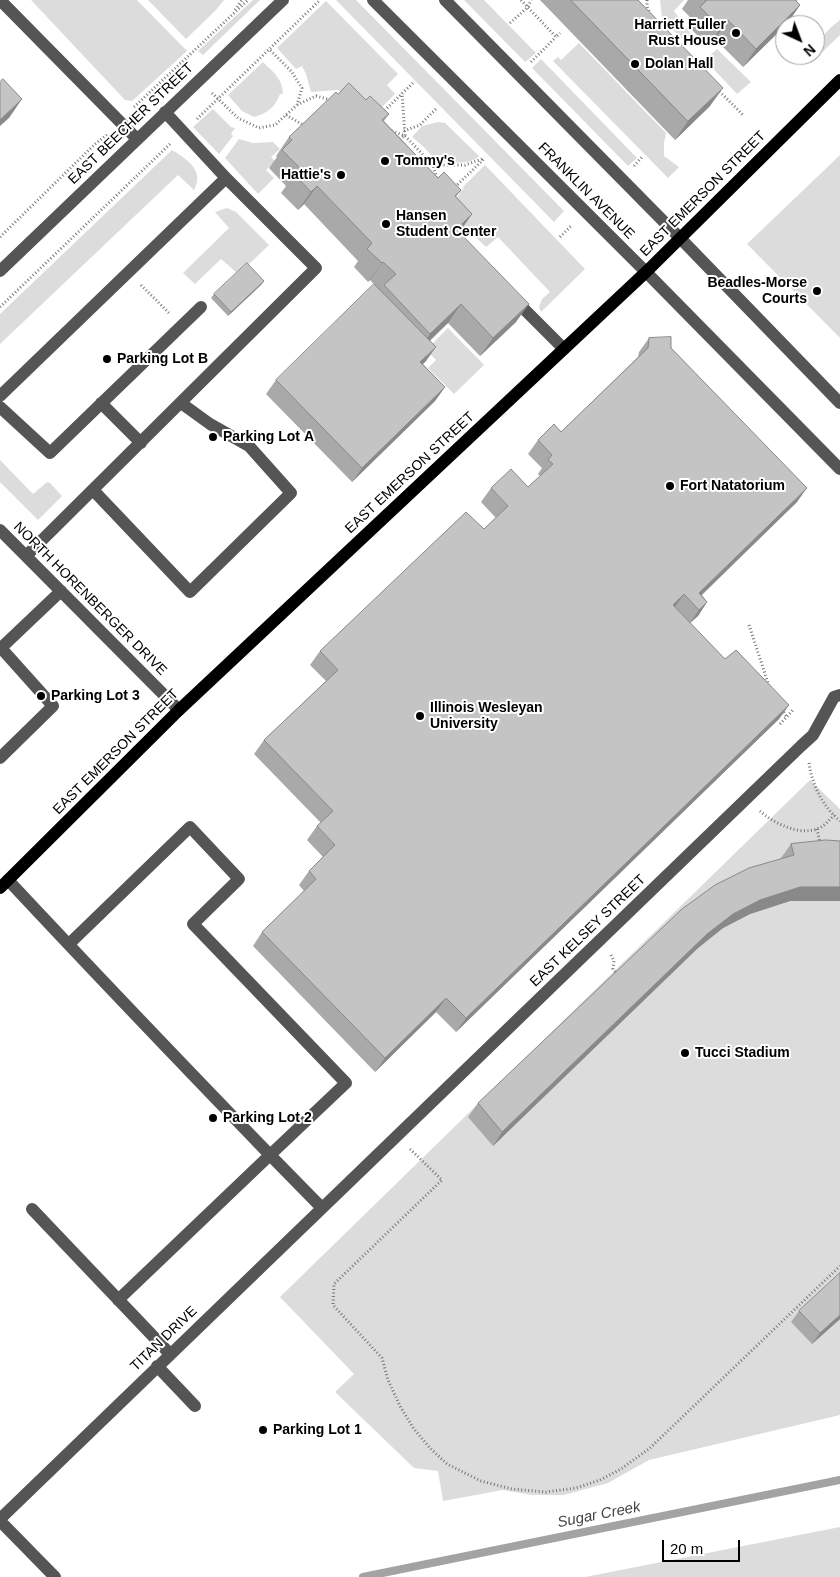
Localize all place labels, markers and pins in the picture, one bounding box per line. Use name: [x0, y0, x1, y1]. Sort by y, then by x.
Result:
place label: Harriett Fuller Rust House: [634, 17, 726, 49]
marker: Harriett Fuller Rust House: [730, 27, 742, 39]
place label: Dolan Hall: [645, 56, 713, 72]
marker: Dolan Hall: [629, 58, 641, 70]
place label: Tommy's: [395, 153, 455, 169]
marker: Tommy's: [379, 155, 391, 167]
place label: Hattie's: [281, 167, 331, 183]
marker: Hattie's: [335, 169, 347, 181]
place label: Hansen Student Center: [396, 208, 496, 240]
marker: Hansen Student Center: [380, 218, 392, 230]
place label: Beadles-Morse Courts: [707, 275, 807, 308]
marker: Beadles-Morse Courts: [811, 285, 823, 297]
place label: Parking Lot B: [117, 351, 208, 367]
marker: Parking Lot B: [101, 353, 113, 365]
place label: Parking Lot A: [223, 429, 314, 445]
marker: Parking Lot A: [207, 431, 219, 443]
place label: Fort Natatorium: [680, 478, 785, 494]
marker: Fort Natatorium: [664, 480, 676, 492]
place label: Parking Lot 3: [51, 688, 140, 704]
marker: Parking Lot 3: [35, 690, 47, 702]
place label: Illinois Wesleyan University: [430, 700, 543, 732]
marker: Illinois Wesleyan University: [414, 710, 426, 722]
place label: Tucci Stadium: [695, 1045, 790, 1061]
marker: Tucci Stadium: [679, 1047, 691, 1059]
place label: Parking Lot 2: [223, 1110, 312, 1126]
marker: Parking Lot 2: [207, 1112, 219, 1124]
place label: Parking Lot 1: [273, 1422, 362, 1438]
marker: Parking Lot 1: [257, 1424, 269, 1436]

